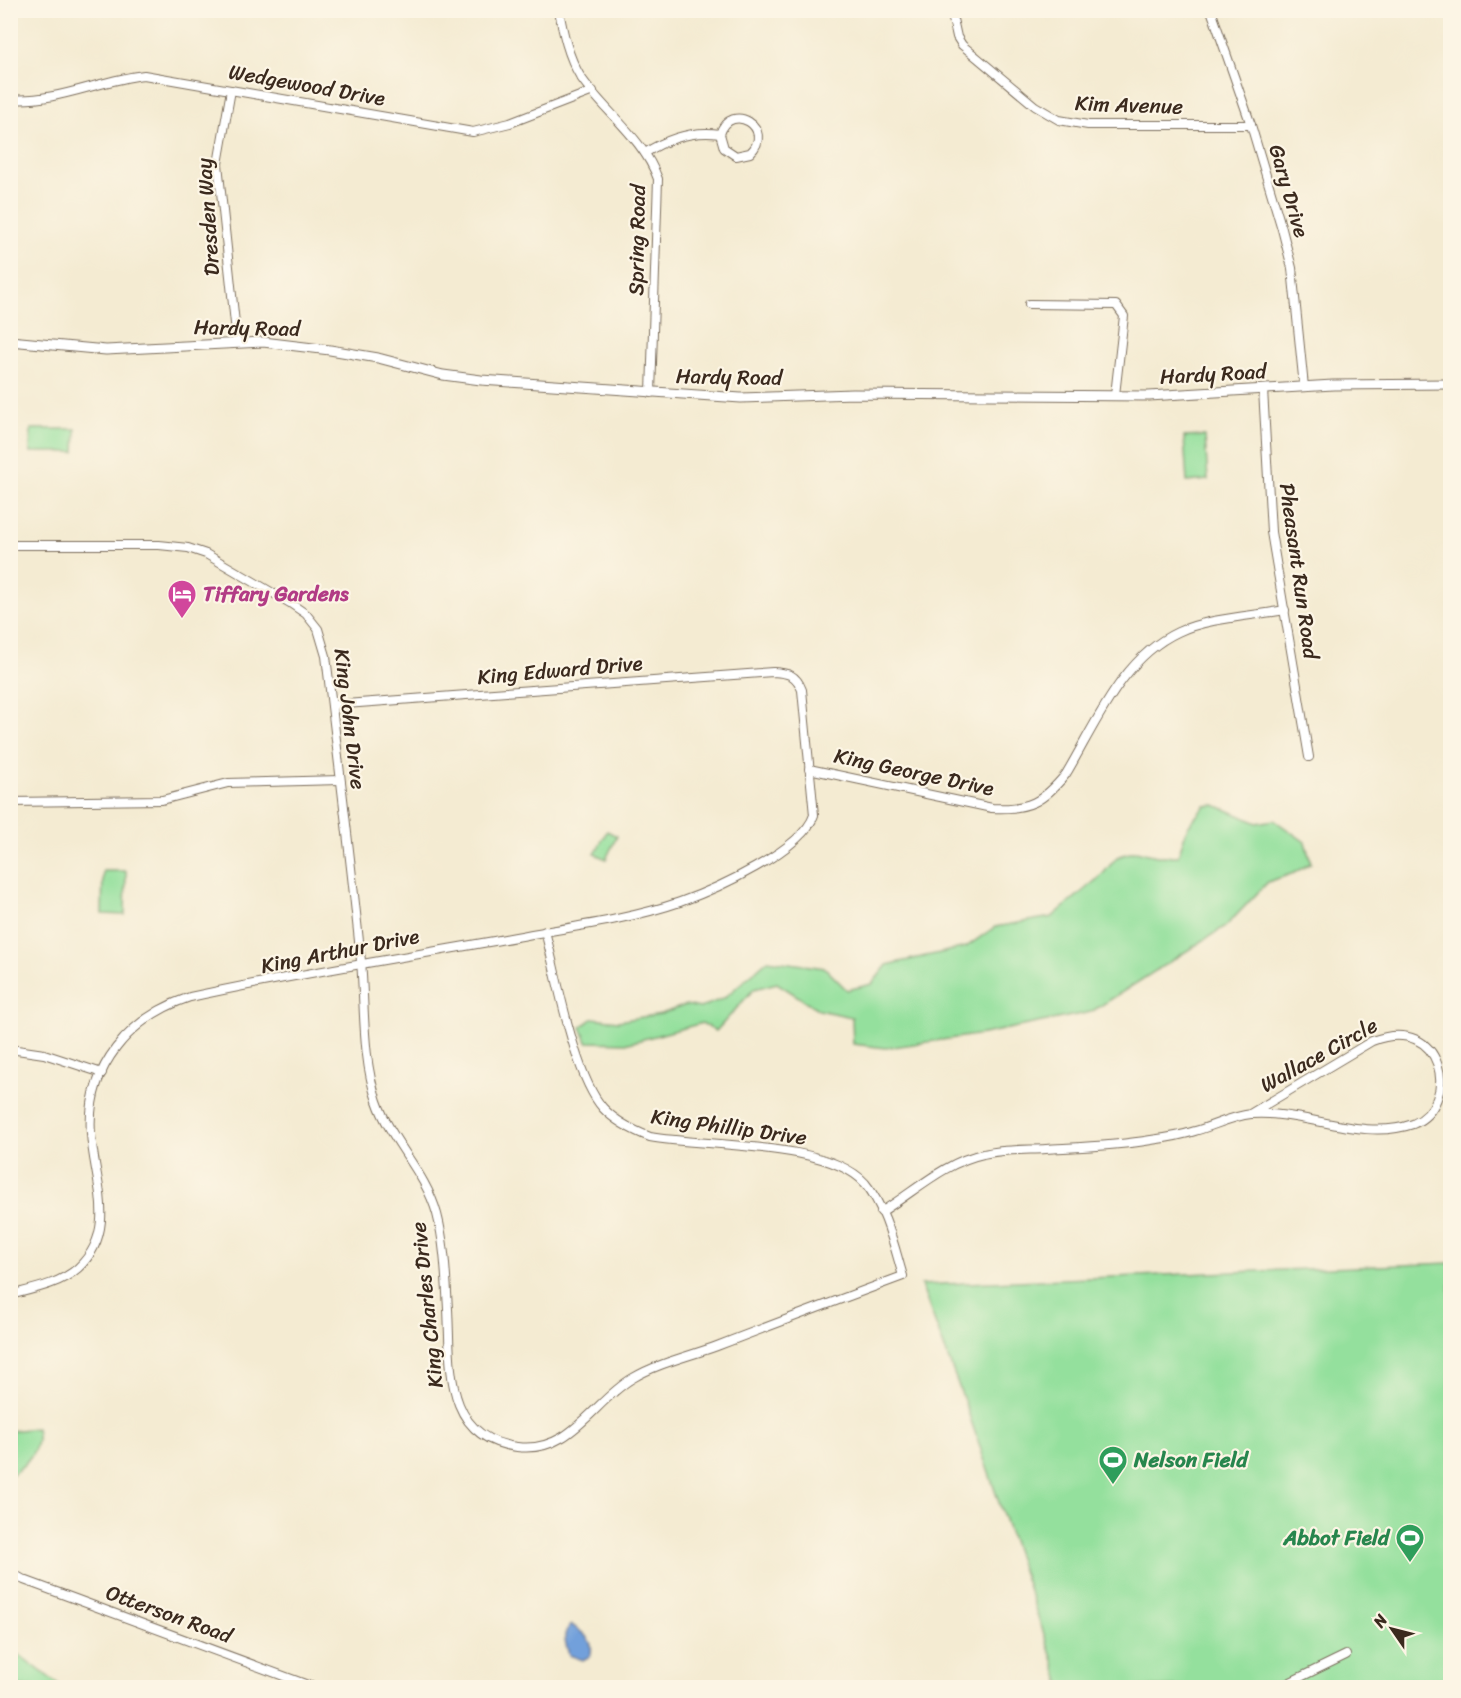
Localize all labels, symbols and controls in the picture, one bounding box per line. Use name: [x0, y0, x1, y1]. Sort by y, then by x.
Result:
street label: Wedgewood Drive: [226, 53, 388, 117]
street label: Kim Avenue: [1074, 84, 1184, 126]
street label: Gary Drive: [1258, 140, 1320, 242]
street label: Dresden Way: [185, 157, 231, 277]
street label: Spring Road: [617, 182, 657, 296]
street label: Hardy Road: [194, 308, 302, 348]
street label: Hardy Road: [1159, 352, 1269, 396]
street label: Hardy Road: [676, 357, 784, 397]
street label: Pheasant Run Road: [1268, 481, 1330, 663]
place label: Tiffary Gardens: [203, 575, 349, 613]
hotel icon: Tiffary Gardens: [166, 578, 198, 620]
street label: King Edward Drive: [476, 644, 644, 696]
street label: King John Drive: [323, 646, 378, 792]
street label: King George Drive: [831, 737, 997, 807]
street label: King Arthur Drive: [257, 917, 423, 985]
street label: Wallace Circle: [1253, 1007, 1385, 1103]
street label: King Phillip Drive: [649, 1097, 810, 1157]
street label: King Charles Drive: [399, 1220, 455, 1390]
place label: Nelson Field: [1133, 1441, 1250, 1479]
sports icon: Nelson Field: [1097, 1444, 1129, 1486]
place label: Abbot Field: [1282, 1519, 1391, 1557]
sports icon: Abbot Field: [1394, 1522, 1426, 1564]
street label: Otterson Road: [100, 1574, 239, 1655]
north arrow: [1362, 1599, 1422, 1659]
text: N: [1364, 1607, 1396, 1634]

